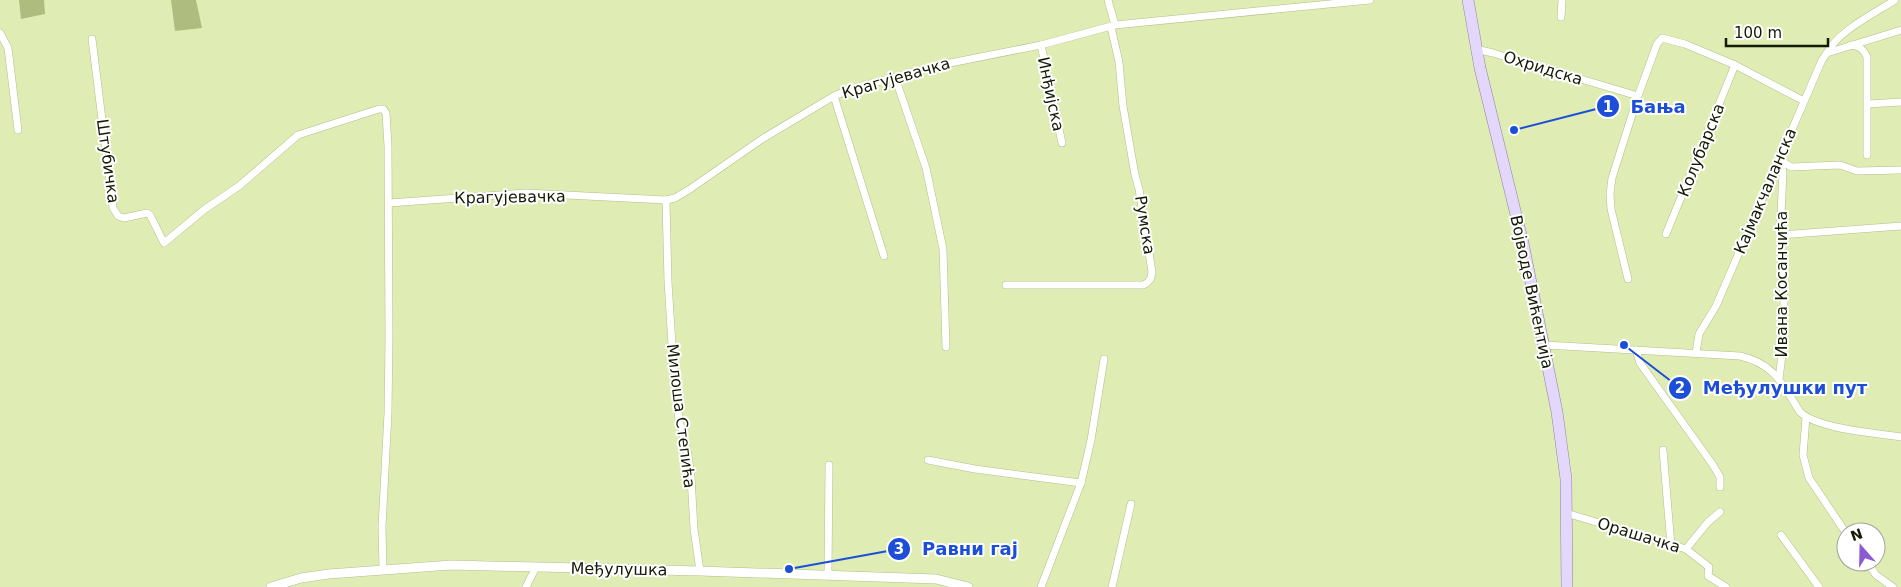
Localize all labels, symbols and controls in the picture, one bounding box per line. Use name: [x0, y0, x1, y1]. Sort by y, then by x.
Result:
scale bar: [1726, 15, 1828, 47]
text: 100 m: [1734, 24, 1782, 42]
street label: Охридска: [1501, 47, 1585, 89]
street label: Крагујевачка: [840, 53, 952, 103]
street label: Инђијска: [1034, 55, 1068, 133]
callout: Бања: [1595, 90, 1696, 123]
text: Бања: [1630, 96, 1686, 117]
text: 1: [1603, 98, 1613, 116]
street label: Колубарска: [1674, 101, 1728, 199]
street label: Штубичка: [93, 118, 123, 204]
street label: Кајмакчаланска: [1730, 125, 1800, 257]
street label: Крагујевачка: [454, 187, 566, 207]
street label: Румска: [1131, 194, 1159, 256]
street label: Ивана Косанчића: [1772, 211, 1791, 357]
street label: Војводе Вићентија: [1506, 213, 1558, 371]
street label: Милоша Степића: [663, 343, 699, 489]
callout: Међулушки пут: [1667, 371, 1877, 404]
text: Међулушки пут: [1703, 377, 1868, 398]
text: 2: [1675, 379, 1685, 397]
street label: Орашачка: [1595, 513, 1683, 557]
north arrow: [1836, 522, 1886, 572]
text: N: [1848, 525, 1865, 544]
callout: Равни гај: [887, 533, 1028, 566]
text: Равни гај: [922, 538, 1018, 559]
text: 3: [894, 540, 904, 558]
street label: Међулушка: [570, 559, 668, 579]

